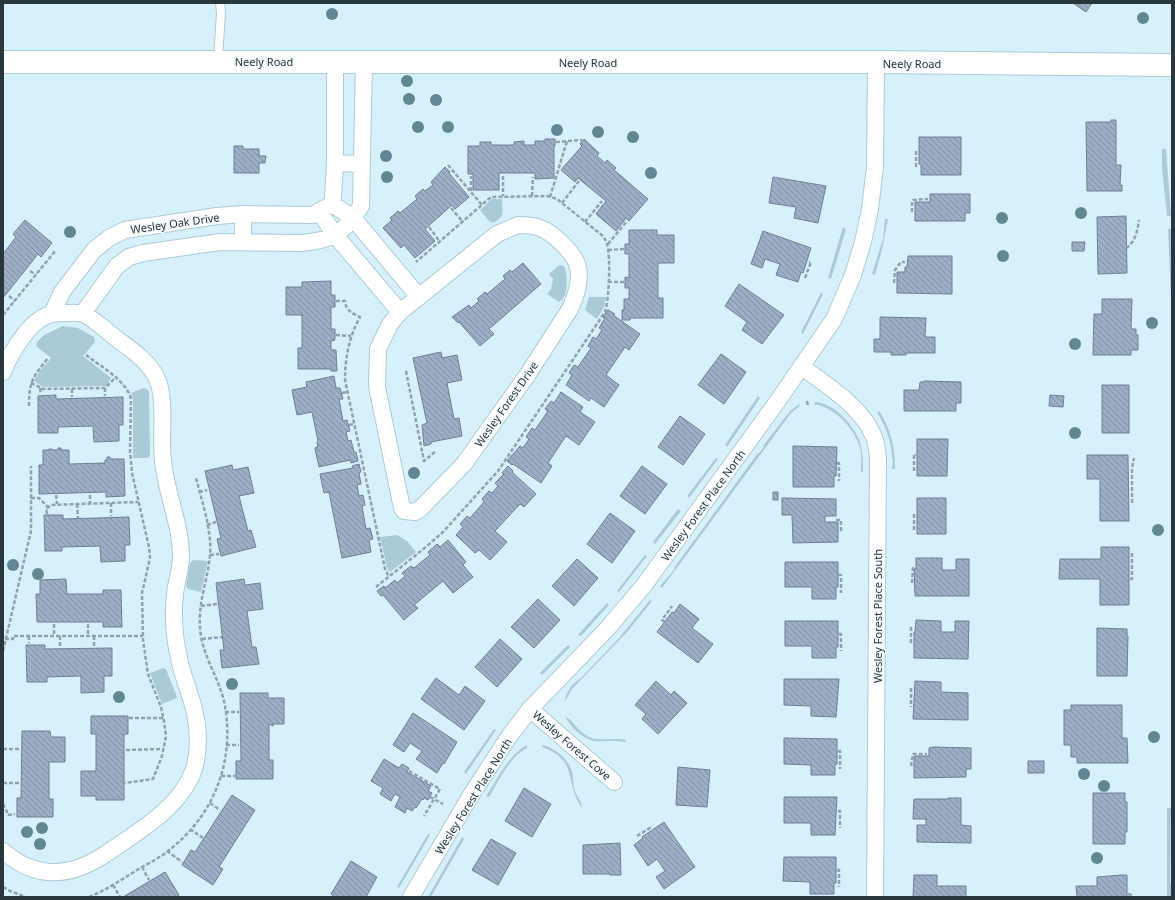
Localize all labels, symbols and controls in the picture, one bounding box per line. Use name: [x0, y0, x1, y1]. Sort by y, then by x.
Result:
street label: Neely Road: [235, 54, 293, 69]
street label: Neely Road: [559, 55, 617, 70]
street label: Neely Road: [883, 56, 941, 71]
street label: Wesley Oak Drive: [130, 209, 220, 237]
street label: Wesley Forest Drive: [471, 358, 541, 450]
street label: Wesley Forest Place North: [658, 446, 748, 564]
street label: Wesley Forest Place South: [870, 549, 885, 683]
street label: Wesley Forest Cove: [530, 707, 614, 783]
street label: Wesley Forest Place North: [431, 735, 515, 857]

